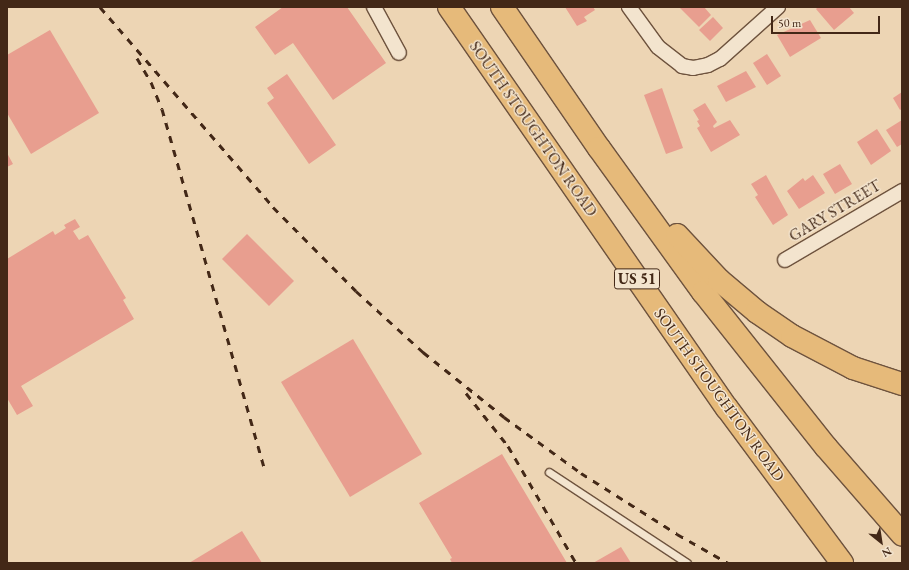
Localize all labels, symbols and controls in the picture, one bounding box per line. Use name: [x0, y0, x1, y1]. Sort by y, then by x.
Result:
scale bar: [773, 8, 882, 34]
text: 50 m: [778, 15, 801, 31]
street label: SOUTH STOUGHTON ROAD: [465, 38, 601, 220]
street label: GARY STREET: [786, 176, 884, 246]
road number: US 51: [613, 266, 661, 292]
street label: SOUTH STOUGHTON ROAD: [650, 305, 788, 485]
north arrow: [861, 522, 901, 562]
text: N: [880, 544, 894, 561]

